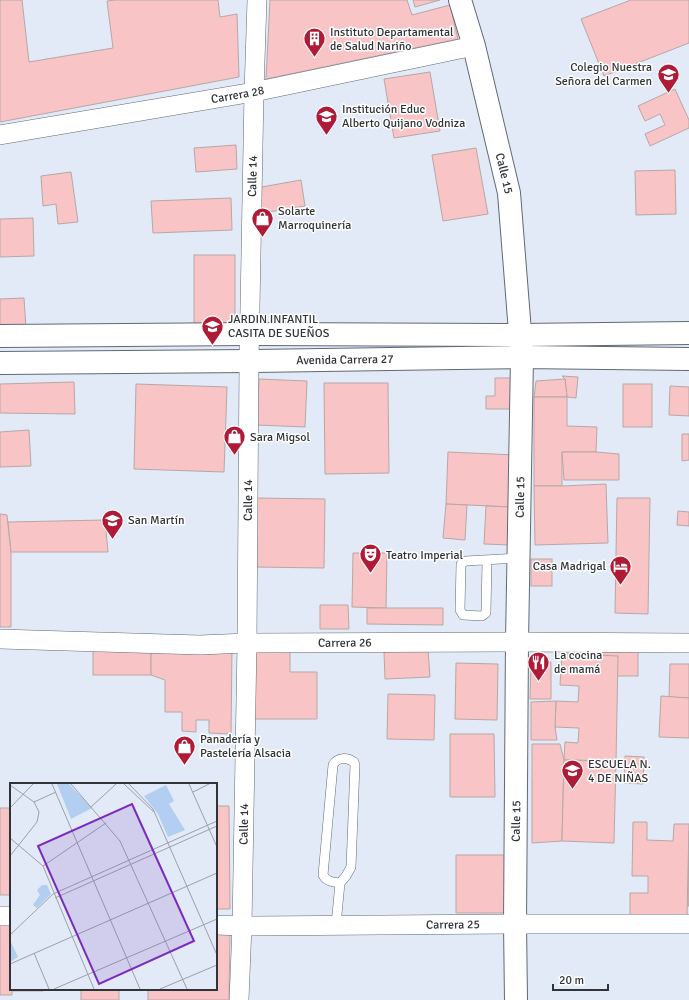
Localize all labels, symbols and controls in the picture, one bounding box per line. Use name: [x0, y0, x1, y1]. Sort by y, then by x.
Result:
place label: Instituto Departamental de Salud Nariño: [330, 25, 454, 54]
building icon: Instituto Departamental de Salud Nariño: [301, 26, 327, 59]
place label: Colegio Nuestra Señora del Carmen: [555, 60, 652, 89]
school or university icon: Colegio Nuestra Señora del Carmen: [655, 61, 681, 94]
street label: Carrera 28: [210, 83, 266, 107]
place label: Institución Educ Alberto Quijano Vodniza: [342, 102, 465, 131]
school or university icon: Institución Educ Alberto Quijano Vodniza: [313, 103, 339, 136]
street label: Calle 15: [492, 151, 516, 195]
street label: Calle 14: [245, 155, 261, 197]
place label: Solarte Marroquinería: [278, 204, 351, 233]
shop icon: Solarte Marroquinería: [249, 205, 275, 238]
place label: JARDIN INFANTIL CASITA DE SUEÑOS: [228, 312, 330, 341]
school or university icon: JARDIN INFANTIL CASITA DE SUEÑOS: [199, 313, 225, 346]
street label: Avenida Carrera 27: [296, 352, 394, 368]
shop icon: Sara Migsol: [221, 424, 247, 457]
place label: Sara Migsol: [250, 430, 311, 445]
street label: Calle 15: [513, 476, 528, 518]
street label: Calle 14: [241, 479, 256, 521]
school or university icon: San Martín: [99, 507, 125, 540]
place label: San Martín: [128, 513, 184, 528]
theatre icon: Teatro Imperial: [357, 542, 383, 575]
place label: Teatro Imperial: [386, 548, 464, 563]
hotel icon: Casa Madrigal: [608, 553, 634, 586]
place label: Casa Madrigal: [533, 559, 606, 574]
street label: Carrera 26: [318, 636, 372, 651]
place label: La cocina de mamá: [554, 648, 602, 677]
restaurant icon: La cocina de mamá: [526, 649, 552, 682]
place label: Panadería y Pastelería Alsacia: [200, 732, 291, 761]
shop icon: Panadería y Pastelería Alsacia: [171, 733, 197, 766]
place label: ESCUELA N. 4 DE NIÑAS: [588, 757, 651, 786]
school or university icon: ESCUELA N. 4 DE NIÑAS: [560, 758, 586, 791]
inset map: [10, 783, 217, 990]
street label: Calle 15: [509, 800, 524, 842]
street label: Calle 14: [236, 803, 252, 845]
street label: Carrera 25: [426, 917, 480, 933]
scale bar: [553, 966, 608, 992]
text: 20 m: [559, 973, 584, 988]

